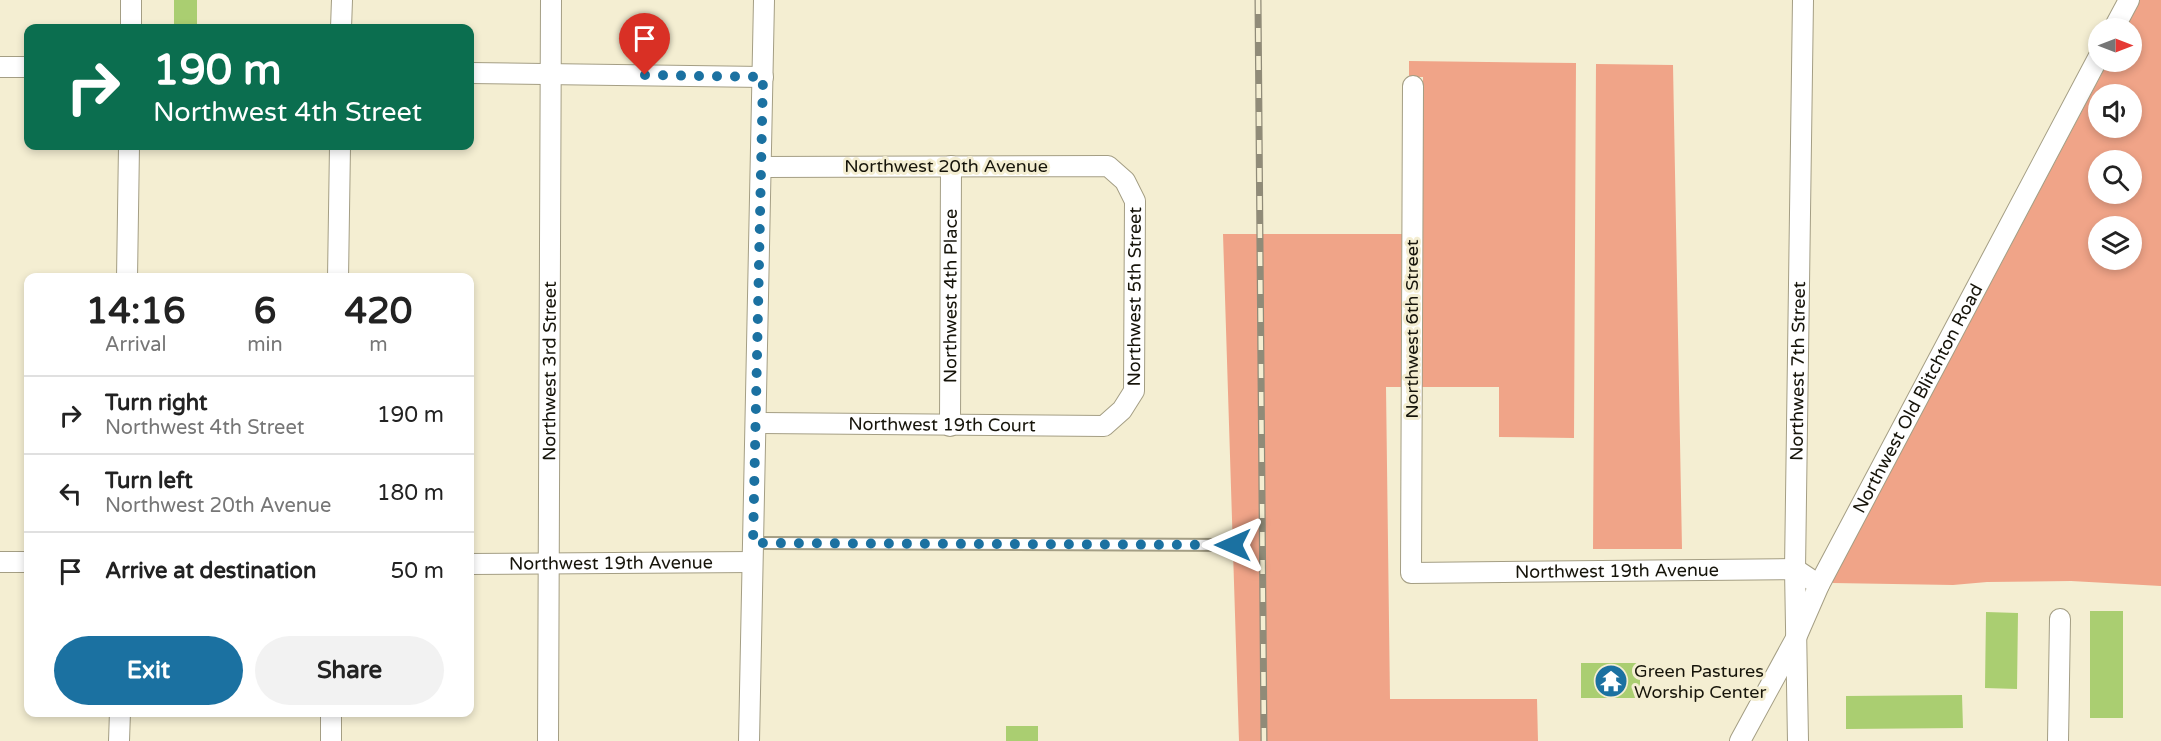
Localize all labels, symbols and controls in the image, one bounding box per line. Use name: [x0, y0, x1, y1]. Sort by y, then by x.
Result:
pin: [619, 13, 670, 75]
north arrow: [2088, 18, 2142, 72]
map controls: [2088, 18, 2142, 270]
icon: arrive: [628, 22, 661, 55]
text: 190 m: [153, 45, 282, 96]
icon: right: [54, 48, 132, 126]
button: sound: [2088, 84, 2142, 138]
text: Northwest 4th Street: [153, 96, 422, 129]
button: search: [2088, 150, 2142, 204]
street label: Northwest 20th Avenue: [844, 155, 1048, 177]
street label: Northwest 5th Street: [1123, 207, 1146, 386]
street label: Northwest 4th Place: [939, 209, 962, 383]
button: layers: [2088, 216, 2142, 270]
street label: Northwest 6th Street: [1401, 239, 1423, 419]
street label: Northwest Old Blitchton Road: [1848, 280, 1987, 517]
street label: Northwest 3rd Street: [538, 281, 561, 461]
street label: Northwest 7th Street: [1786, 281, 1810, 461]
text: 14:16: [86, 290, 186, 333]
text: 6: [254, 290, 276, 333]
text: 420: [344, 290, 412, 333]
text: Arrival: [105, 333, 167, 357]
text: min: [247, 333, 283, 357]
text: m: [369, 333, 388, 357]
text: Turn right: [105, 390, 207, 416]
icon: right: [54, 399, 87, 432]
text: 190 m: [377, 402, 444, 428]
street label: Northwest 19th Court: [848, 413, 1036, 436]
text: Northwest 4th Street: [105, 416, 304, 440]
text: Turn left: [105, 468, 193, 494]
icon: left: [54, 477, 87, 510]
text: 180 m: [377, 480, 444, 506]
text: Northwest 20th Avenue: [105, 494, 331, 518]
position arrow: [1201, 513, 1265, 577]
street label: Northwest 19th Avenue: [509, 551, 713, 575]
icon: arrive: [54, 555, 87, 588]
text: Arrive at destination: [105, 558, 316, 584]
text: 50 m: [390, 558, 444, 584]
street label: Northwest 19th Avenue: [1515, 559, 1719, 583]
button: Exit: [54, 636, 243, 705]
button: Share: [255, 636, 444, 705]
place label: Green Pastures Worship Center: [1634, 660, 1766, 703]
temple icon: Green Pastures Worship Center: [1593, 663, 1629, 699]

